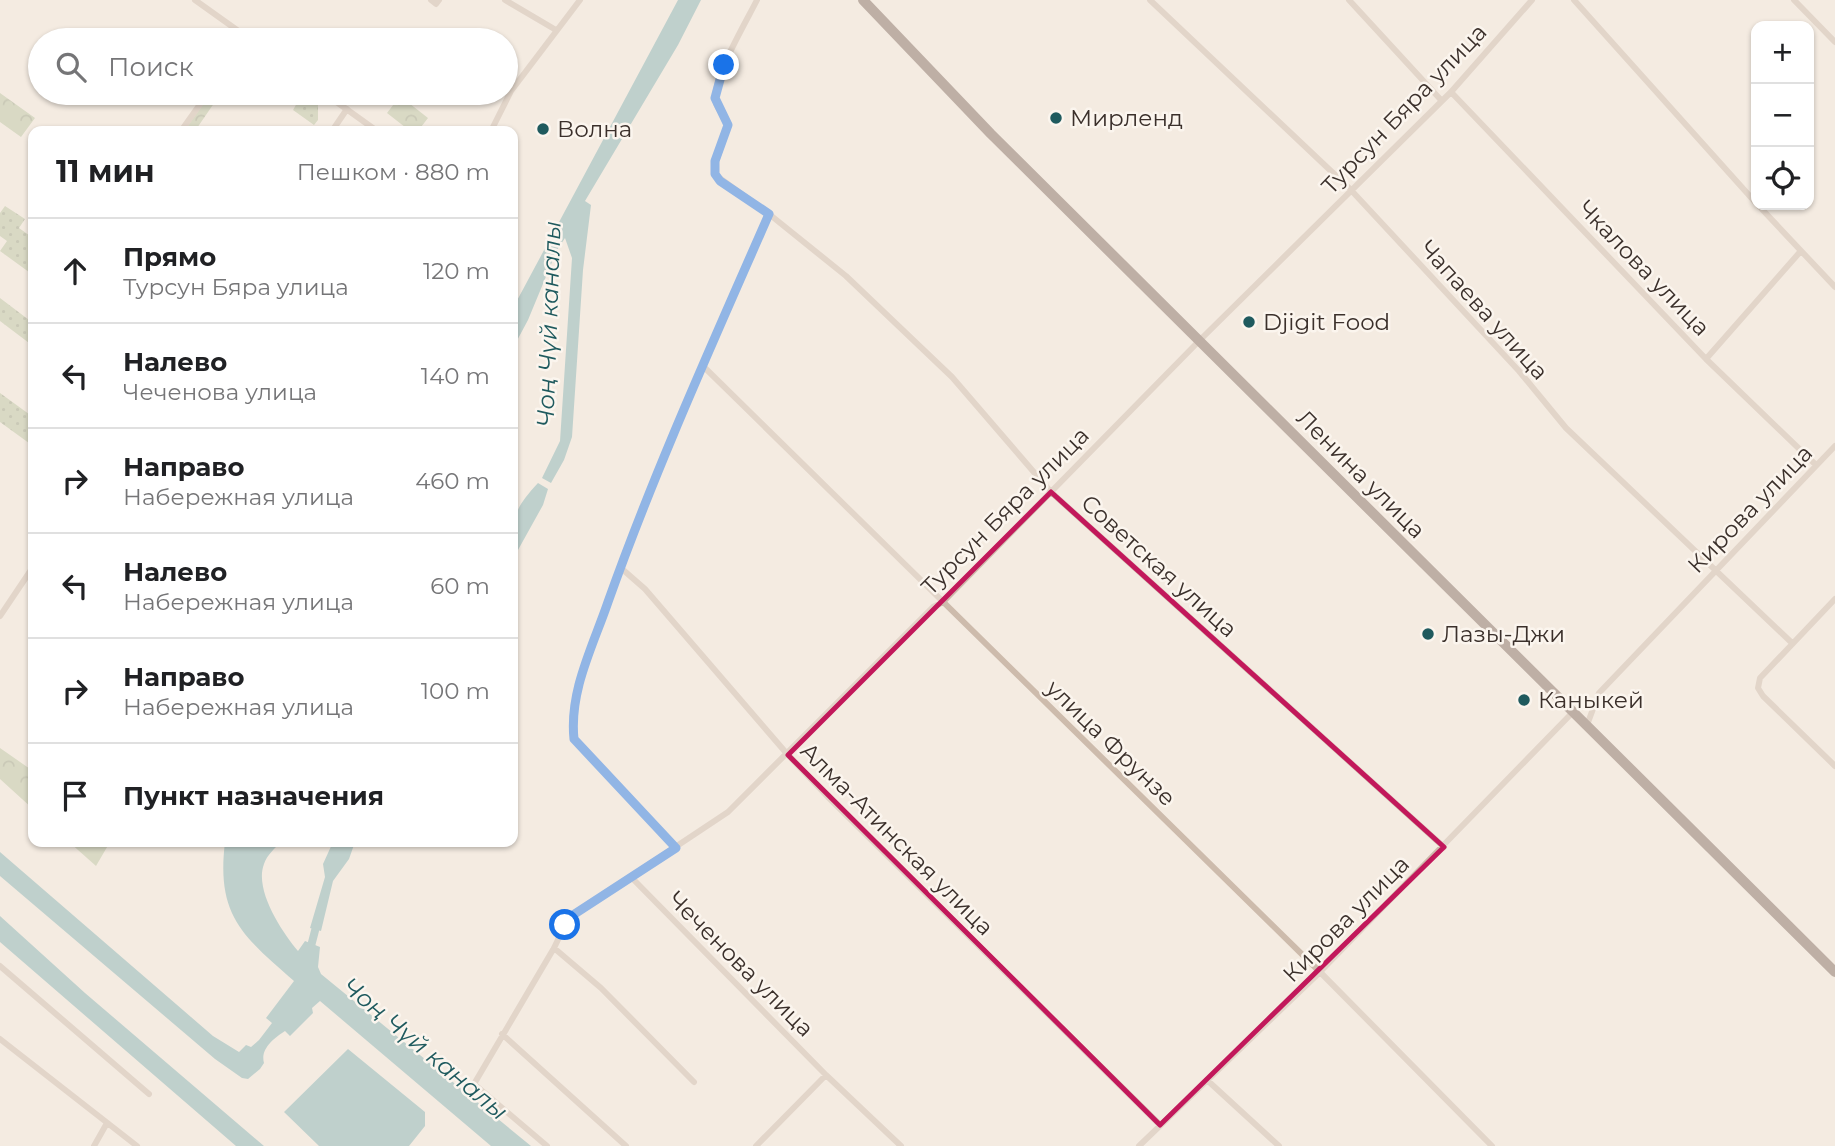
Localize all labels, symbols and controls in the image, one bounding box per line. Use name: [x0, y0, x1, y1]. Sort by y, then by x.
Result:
street label: Турсун Бяра улица: [1316, 18, 1492, 200]
map controls: [1751, 21, 1814, 210]
button: +: [1751, 21, 1814, 84]
search box: [28, 28, 518, 105]
icon: search: [52, 48, 90, 86]
route end: [708, 49, 739, 80]
text: Поиск: [108, 51, 194, 83]
button: −: [1751, 84, 1814, 147]
place label: Мирленд: [1070, 104, 1183, 132]
marker: Мирленд: [1048, 110, 1064, 126]
place label: Волна: [557, 115, 632, 143]
marker: Волна: [535, 121, 551, 137]
button: locate: [1751, 147, 1814, 210]
text: 11 мин: [56, 153, 155, 190]
text: Пешком · 880 m: [297, 158, 490, 186]
street label: Чкалова улица: [1572, 194, 1716, 342]
water label: Чоң Чүй каналы: [530, 220, 567, 428]
street label: Чапаева улица: [1414, 234, 1554, 386]
text: Прямо: [123, 241, 216, 273]
icon: ahead: [56, 252, 94, 290]
text: 120 m: [423, 257, 490, 285]
text: Турсун Бяра улица: [123, 273, 349, 301]
place label: Djigit Food: [1263, 308, 1390, 336]
marker: Djigit Food: [1241, 314, 1257, 330]
text: Налево: [123, 346, 227, 378]
icon: left: [56, 357, 94, 395]
text: 140 m: [421, 362, 490, 390]
text: Чеченова улица: [123, 378, 317, 406]
street label: Ленина улица: [1291, 404, 1431, 544]
street label: Турсун Бяра улица: [915, 421, 1095, 601]
street label: Кирова улица: [1682, 439, 1818, 579]
text: Направо: [123, 451, 244, 483]
icon: right: [56, 462, 94, 500]
text: 460 m: [415, 467, 490, 495]
text: Набережная улица: [123, 483, 354, 511]
street label: Советская улица: [1075, 489, 1243, 643]
text: Налево: [123, 556, 227, 588]
icon: left: [56, 567, 94, 605]
text: 60 m: [430, 572, 490, 600]
text: Набережная улица: [123, 588, 354, 616]
place label: Лазы-Джи: [1442, 620, 1565, 648]
marker: Лазы-Джи: [1420, 626, 1436, 642]
text: Направо: [123, 661, 244, 693]
icon: right: [56, 672, 94, 710]
street label: улица Фрунзе: [1040, 673, 1182, 812]
text: 100 m: [421, 677, 490, 705]
place label: Каныкей: [1538, 686, 1644, 714]
marker: Каныкей: [1516, 692, 1532, 708]
text: Набережная улица: [123, 693, 354, 721]
street label: Алма-Атинская улица: [795, 737, 999, 941]
icon: arrive: [56, 777, 94, 815]
text: Пункт назначения: [123, 780, 384, 812]
street label: Кирова улица: [1277, 850, 1415, 988]
street label: Чеченова улица: [663, 886, 819, 1042]
route start: [549, 909, 580, 940]
water label: Чоң Чүй каналы: [337, 971, 514, 1126]

